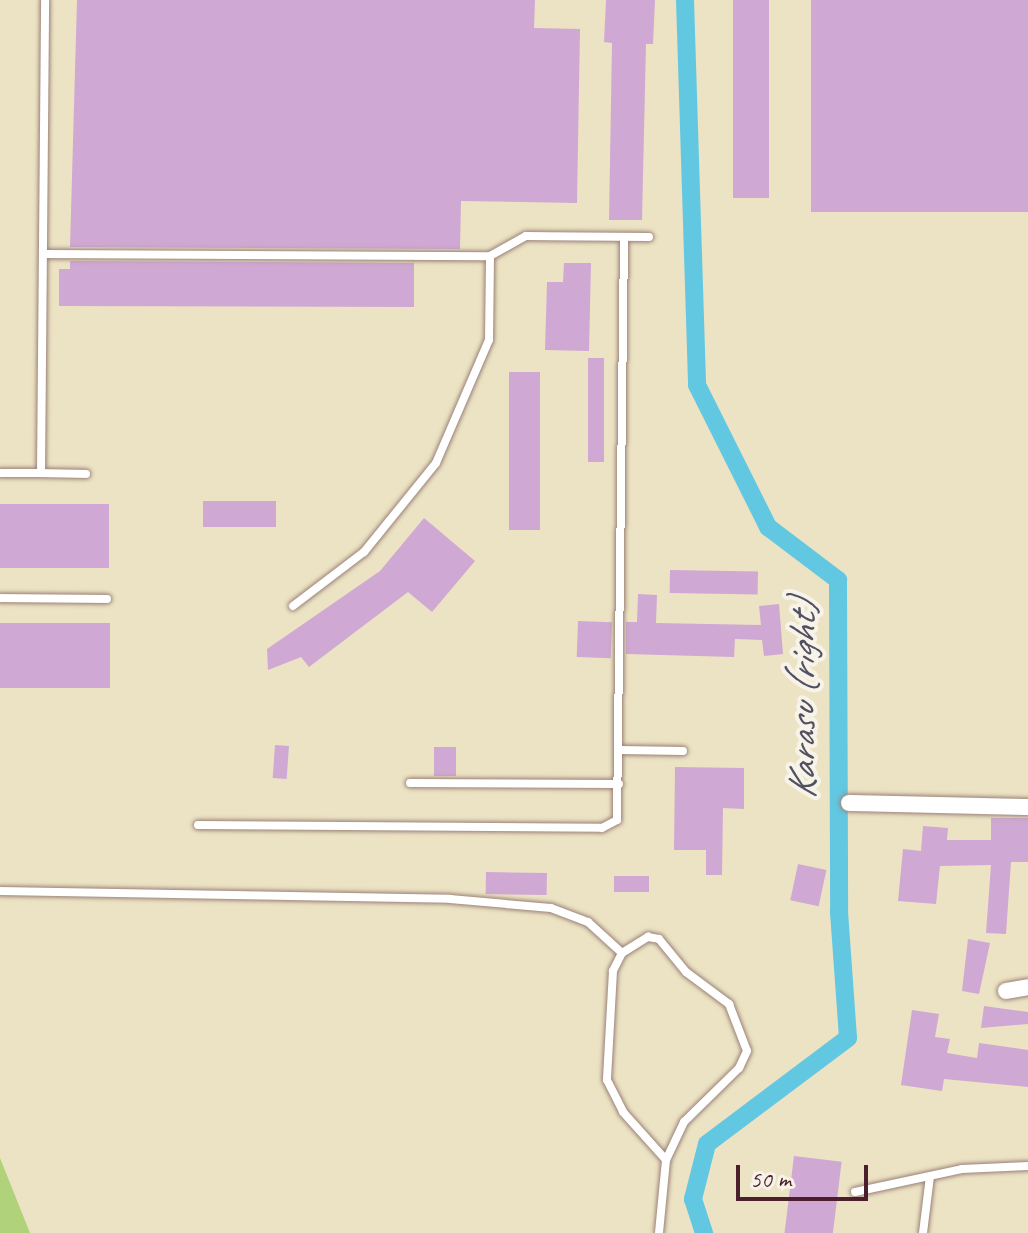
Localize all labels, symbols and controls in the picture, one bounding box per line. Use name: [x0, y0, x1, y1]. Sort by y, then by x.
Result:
water label: Karasu (right): [778, 601, 826, 799]
scale bar: [740, 1149, 872, 1199]
text: 50 m: [750, 1164, 791, 1194]

